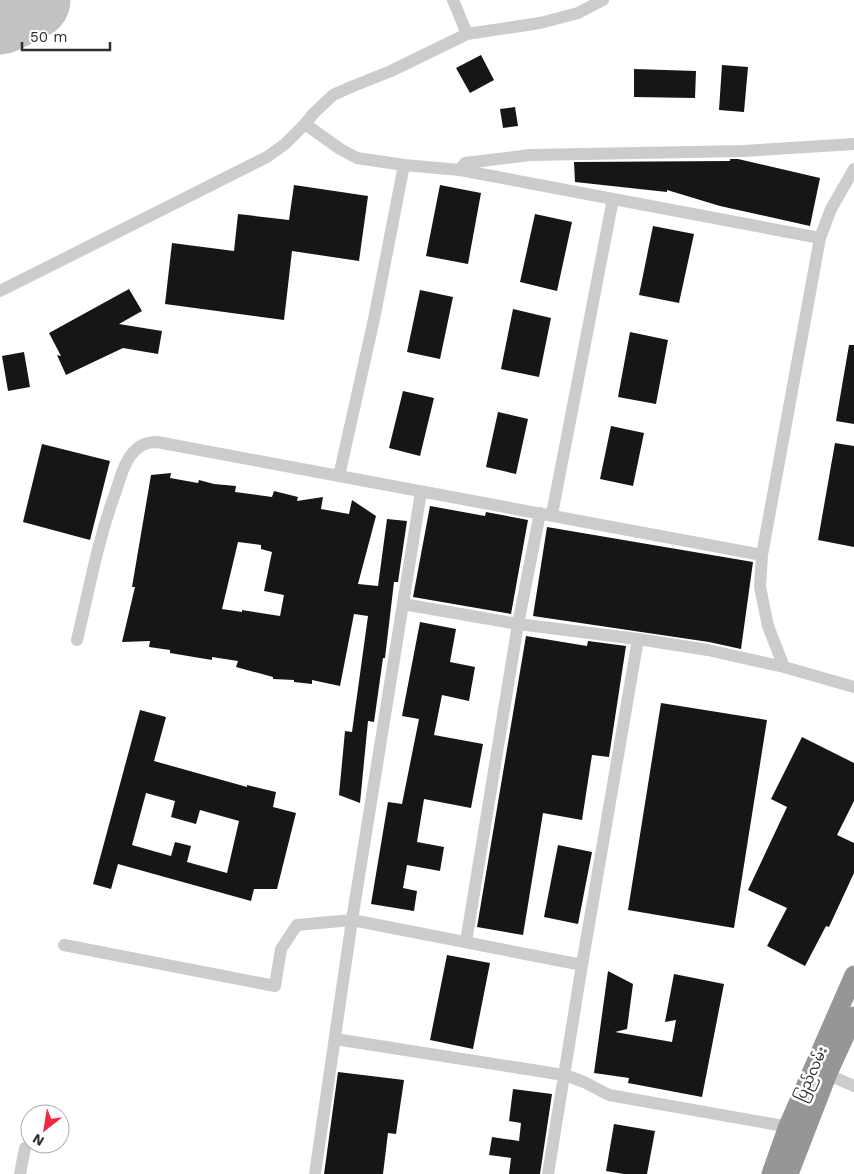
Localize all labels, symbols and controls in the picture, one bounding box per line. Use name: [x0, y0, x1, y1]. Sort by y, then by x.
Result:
scale bar: [22, 20, 110, 52]
text: 50 m: [30, 28, 67, 46]
street label: ပြည်လမ်း: [790, 1043, 834, 1106]
north arrow: [20, 1104, 70, 1154]
text: N: [30, 1131, 47, 1150]

